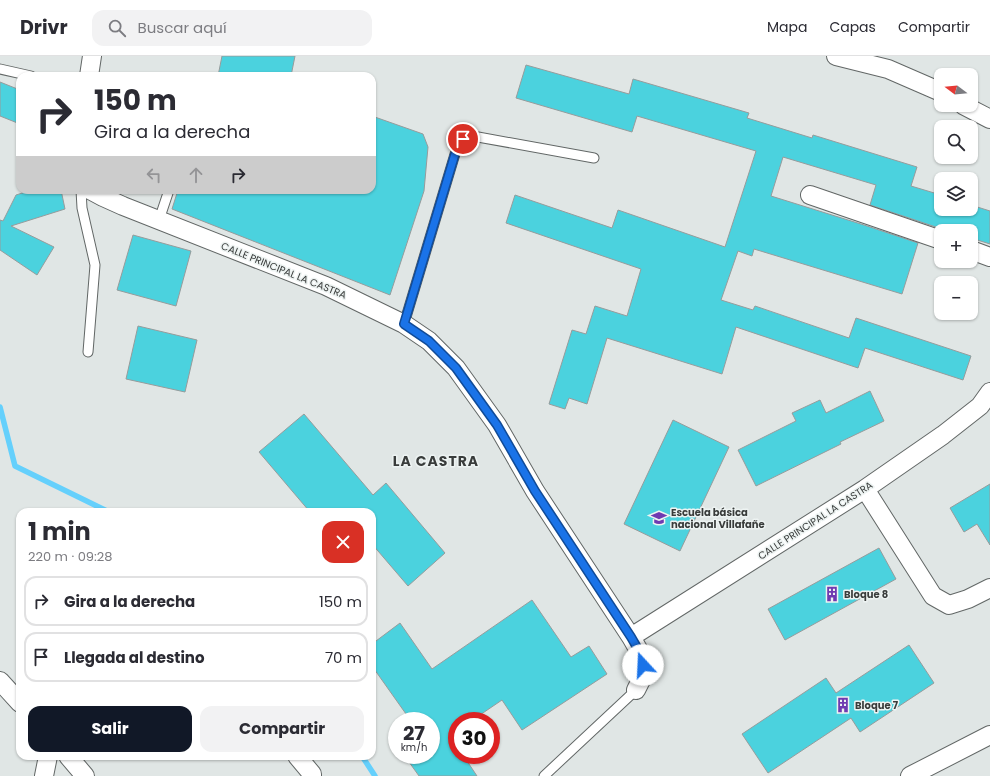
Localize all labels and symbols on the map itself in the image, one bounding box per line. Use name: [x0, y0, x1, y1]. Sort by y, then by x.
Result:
north arrow: [934, 68, 978, 112]
pin: [446, 122, 480, 156]
street label: CALLE PRINCIPAL LA CASTRA: [219, 238, 349, 303]
district label: LA CASTRA: [393, 451, 479, 471]
street label: CALLE PRINCIPAL LA CASTRA: [755, 477, 876, 563]
place label: Escuela básica nacional Villafañe: [671, 505, 765, 532]
school or university icon: Escuela básica nacional Villafañe: [650, 509, 668, 527]
building icon: Bloque 8: [823, 585, 841, 603]
place label: Bloque 8: [844, 587, 888, 602]
position arrow: [622, 644, 664, 686]
building icon: Bloque 7: [834, 696, 852, 714]
place label: Bloque 7: [855, 698, 899, 713]
speed limit sign: 30: [448, 712, 500, 764]

